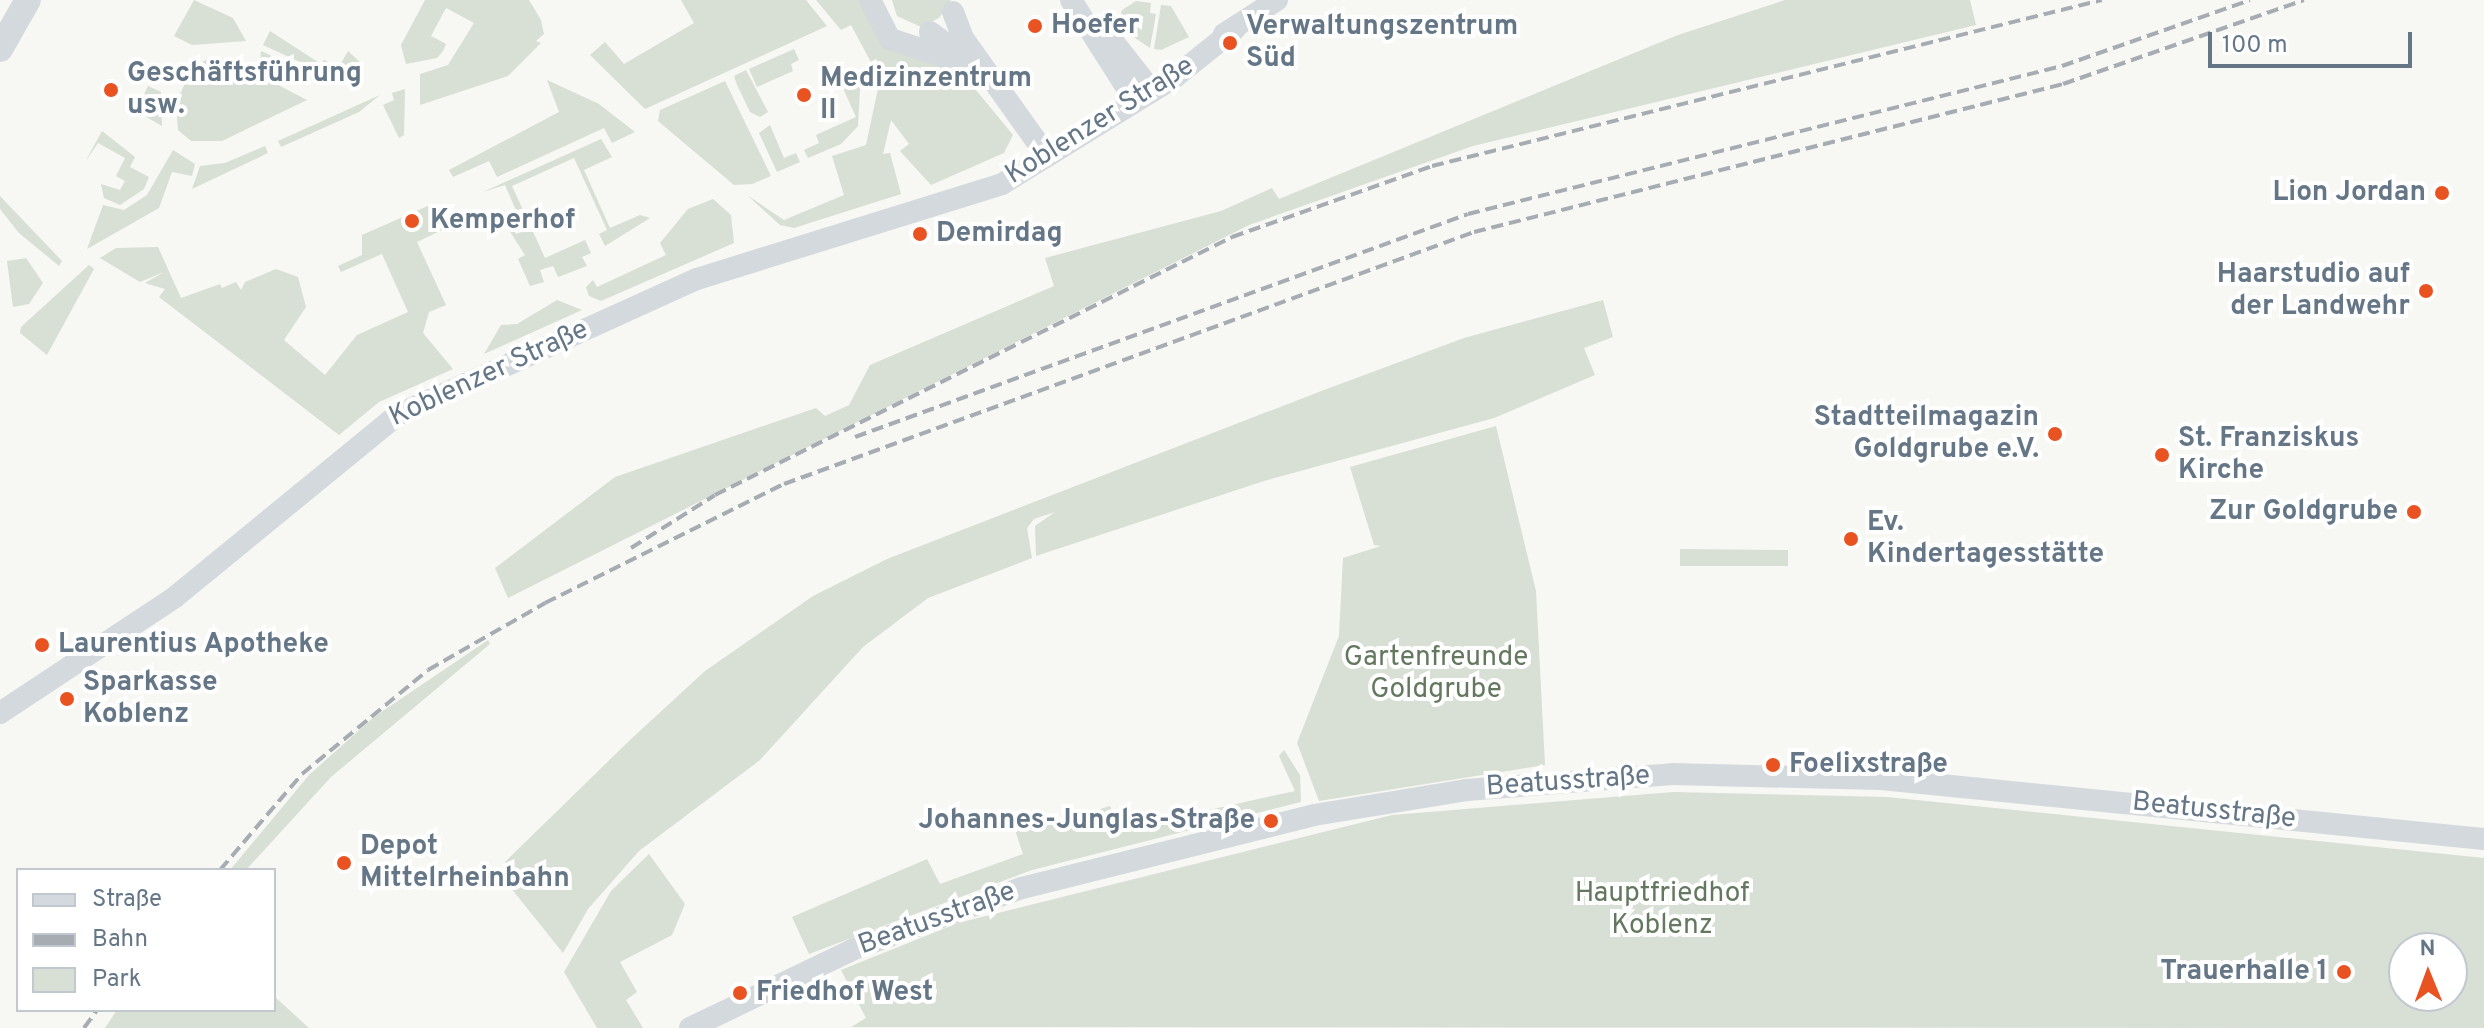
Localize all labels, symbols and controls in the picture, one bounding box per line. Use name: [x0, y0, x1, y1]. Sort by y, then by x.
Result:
place label: Hoefer: [1051, 9, 1139, 43]
place label: Verwaltungszentrum Süd: [1246, 10, 1518, 76]
scale bar: [2212, 16, 2416, 66]
marker: Hoefer: [1026, 17, 1044, 35]
text: 100 m: [2222, 31, 2288, 61]
marker: Verwaltungszentrum Süd: [1221, 34, 1239, 52]
street label: Koblenzer Straße: [1000, 50, 1200, 192]
place label: Geschäftsführung usw.: [127, 57, 362, 123]
place label: Medizinzentrum II: [820, 62, 1032, 128]
marker: Geschäftsführung usw.: [102, 81, 120, 99]
marker: Medizinzentrum II: [795, 86, 813, 104]
place label: Lion Jordan: [2272, 176, 2426, 210]
marker: Lion Jordan: [2433, 184, 2451, 202]
place label: Kemperhof: [430, 204, 575, 238]
marker: Kemperhof: [401, 210, 423, 232]
place label: Demirdag: [936, 217, 1063, 251]
marker: Demirdag: [911, 225, 929, 243]
place label: Haarstudio auf der Landwehr: [2217, 258, 2410, 324]
marker: Haarstudio auf der Landwehr: [2417, 282, 2435, 300]
street label: Koblenzer Straße: [384, 313, 594, 435]
place label: Stadtteilmagazin Goldgrube e.V.: [1814, 401, 2039, 467]
place label: St. Franziskus Kirche: [2178, 422, 2359, 488]
marker: Stadtteilmagazin Goldgrube e.V.: [2046, 425, 2064, 443]
marker: St. Franziskus Kirche: [2153, 446, 2171, 464]
place label: Zur Goldgrube: [2209, 495, 2398, 529]
marker: Zur Goldgrube: [2405, 503, 2423, 521]
place label: Ev. Kindertagesstätte: [1867, 506, 2104, 572]
marker: Ev. Kindertagesstätte: [1842, 530, 1860, 548]
place label: Laurentius Apotheke: [58, 628, 330, 662]
marker: Laurentius Apotheke: [33, 636, 51, 654]
park label: Gartenfreunde Goldgrube: [1344, 641, 1528, 707]
place label: Sparkasse Koblenz: [83, 666, 218, 732]
marker: Sparkasse Koblenz: [58, 690, 76, 708]
place label: Foelixstraße: [1789, 748, 1948, 782]
marker: Foelixstraße: [1764, 756, 1782, 774]
street label: Beatusstraße: [1485, 760, 1651, 804]
street label: Beatusstraße: [2130, 786, 2298, 836]
place label: Johannes-Junglas-Straße: [918, 804, 1255, 838]
marker: Johannes-Junglas-Straße: [1262, 812, 1280, 830]
place label: Depot Mittelrheinbahn: [360, 830, 570, 896]
marker: Depot Mittelrheinbahn: [335, 854, 353, 872]
legend: [16, 868, 276, 1012]
street label: Beatusstraße: [854, 875, 1020, 963]
park label: Hauptfriedhof Koblenz: [1575, 877, 1749, 943]
text: Straße: [92, 885, 162, 915]
text: Bahn: [92, 925, 148, 955]
north arrow: [2388, 932, 2468, 1012]
text: N: [2419, 936, 2436, 963]
place label: Trauerhalle 1: [2160, 955, 2328, 989]
marker: Trauerhalle 1: [2335, 963, 2353, 981]
text: Park: [92, 965, 142, 995]
place label: Friedhof West: [756, 976, 933, 1010]
marker: Friedhof West: [731, 984, 749, 1002]

